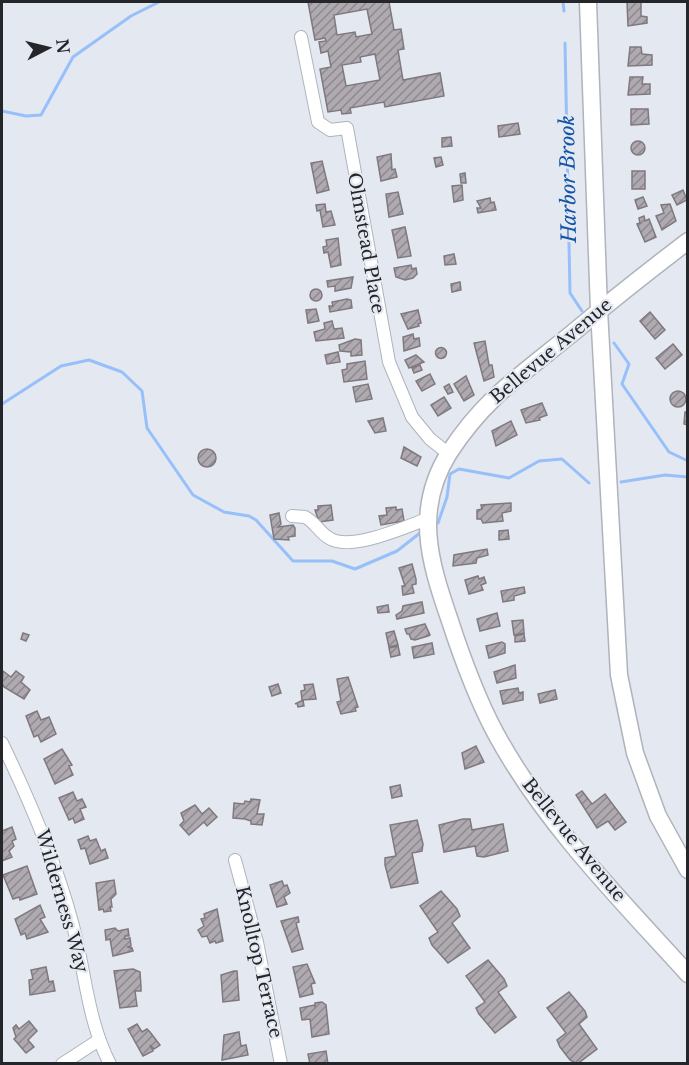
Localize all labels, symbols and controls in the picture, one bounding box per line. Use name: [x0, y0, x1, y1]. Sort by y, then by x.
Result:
north arrow: [18, 18, 78, 78]
text: N: [52, 37, 74, 55]
water label: Harbor Brook: [555, 115, 581, 244]
street label: Olmstead Place: [343, 171, 389, 315]
street label: Bellevue Avenue: [486, 294, 616, 408]
street label: Bellevue Avenue: [518, 774, 630, 906]
street label: Wilderness Way: [31, 826, 93, 976]
street label: Knolltop Terrace: [231, 884, 287, 1040]

